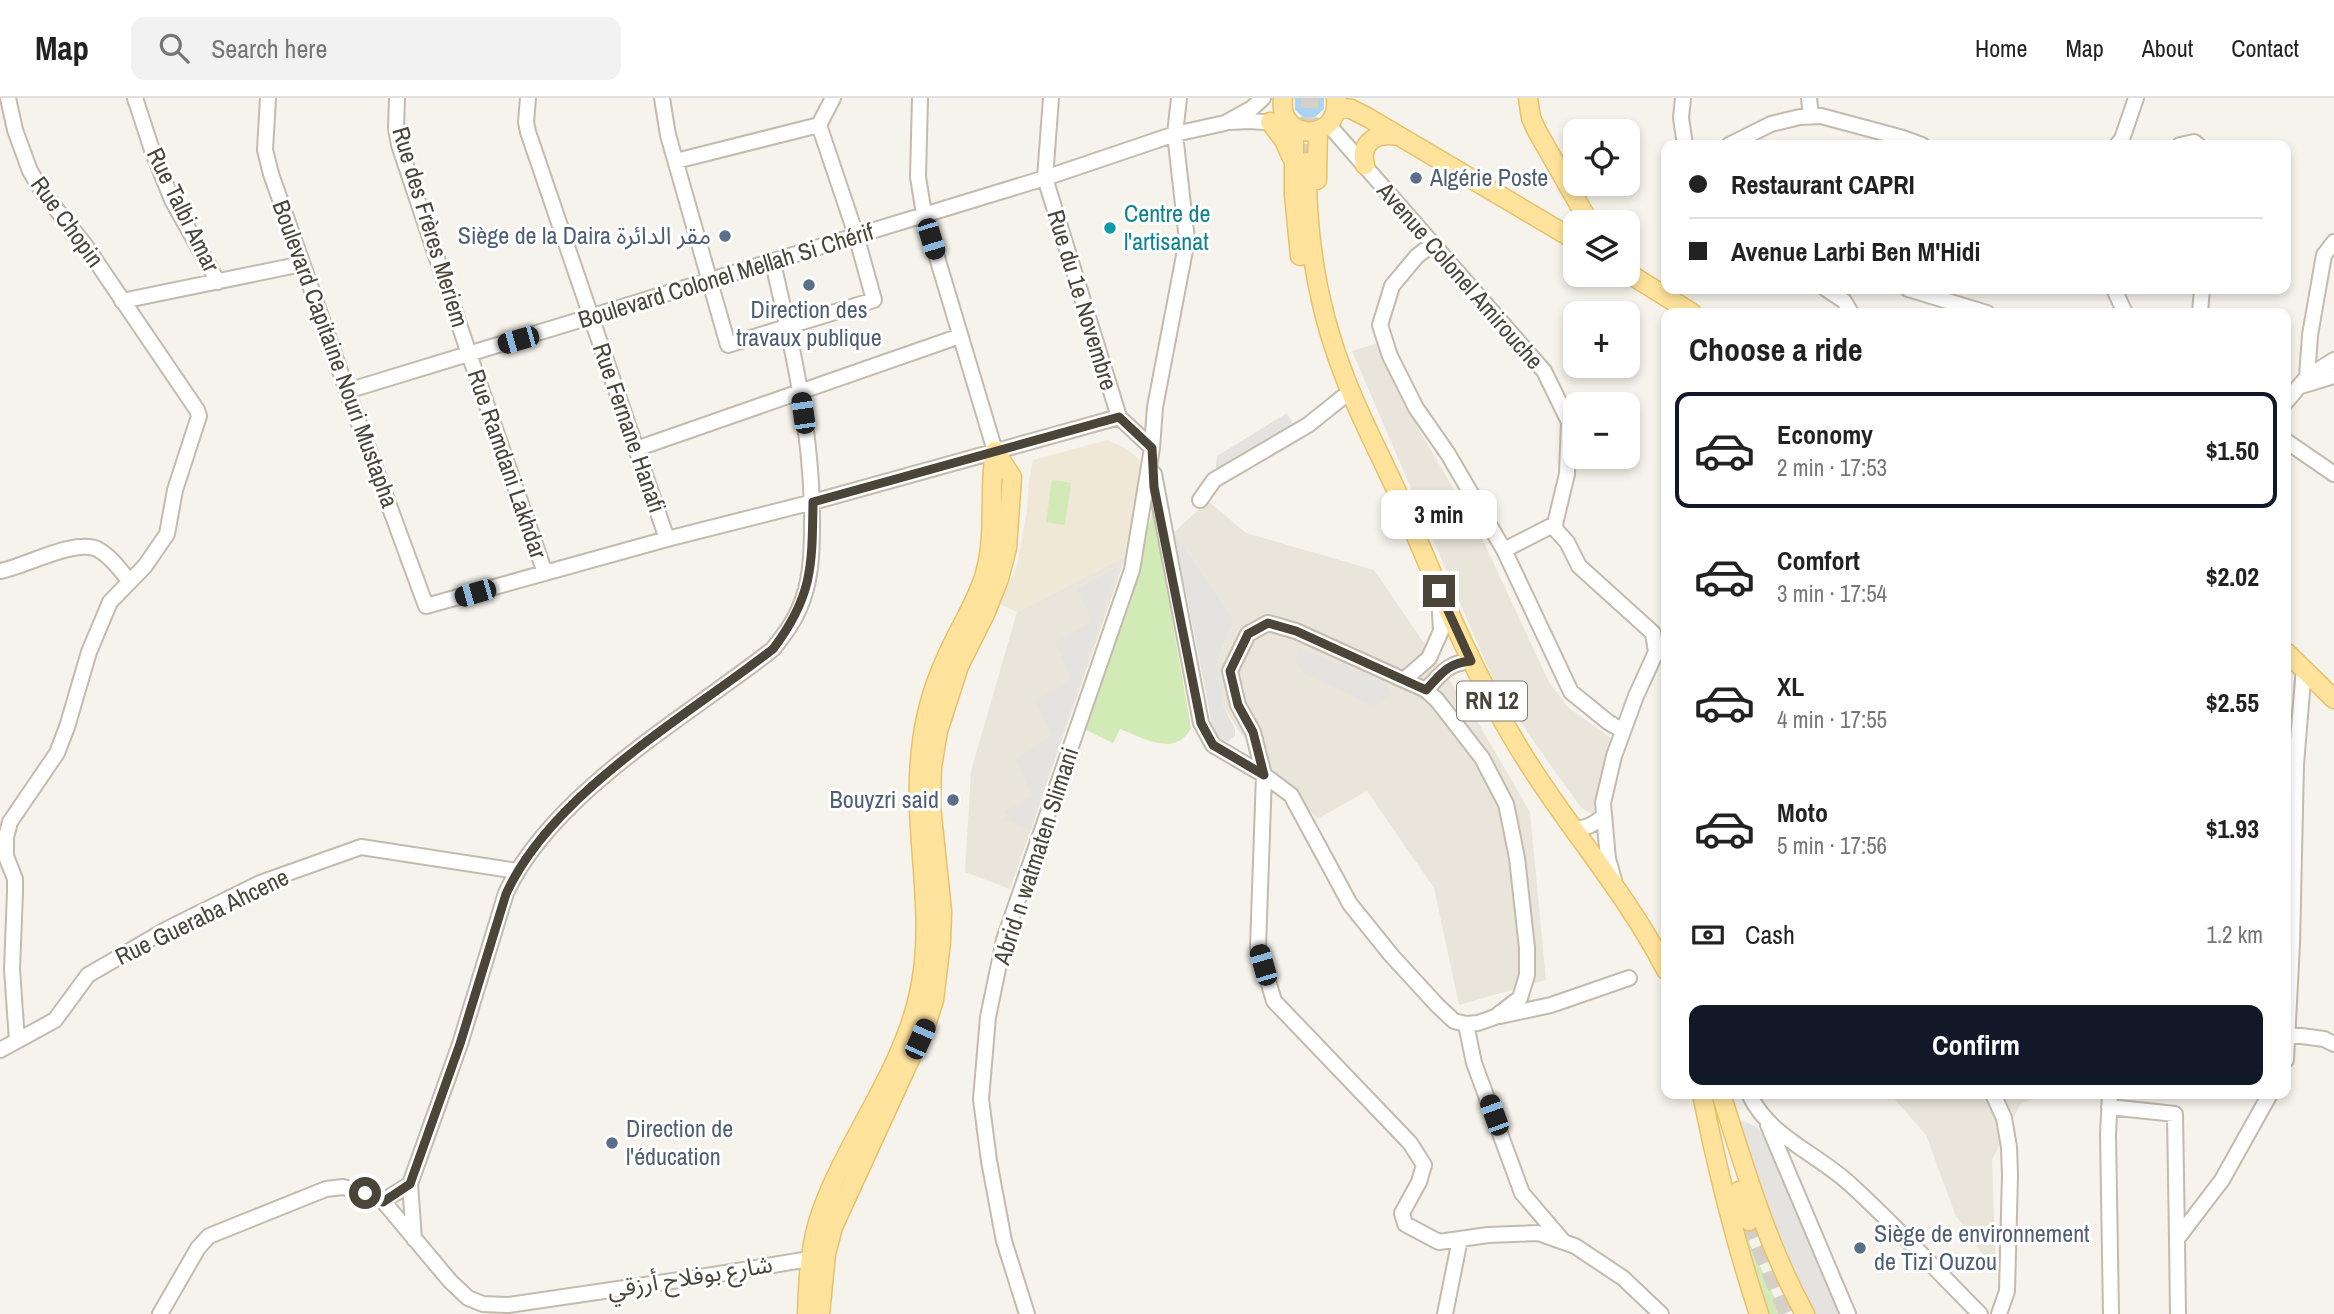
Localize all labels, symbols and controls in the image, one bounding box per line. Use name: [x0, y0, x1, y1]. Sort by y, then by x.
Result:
search box: [131, 17, 621, 80]
text: Map: [35, 26, 89, 70]
icon: search: [155, 29, 193, 67]
text: Search here: [211, 31, 327, 66]
text: Home: [1975, 32, 2027, 64]
text: Map: [2065, 32, 2104, 64]
text: About: [2142, 32, 2193, 64]
text: Contact: [2231, 32, 2299, 64]
map controls: [1563, 119, 1640, 469]
button: locate: [1563, 119, 1640, 196]
street label: Rue des Frères Meriem: [385, 123, 477, 331]
street label: Rue Talbi Amar: [140, 142, 228, 277]
place label: Algérie Poste: [1429, 161, 1548, 193]
text: Restaurant CAPRI: [1731, 167, 1915, 202]
street label: Rue Chopin: [24, 170, 112, 273]
marker: Algérie Poste: [1408, 170, 1424, 186]
street label: Avenue Colonel Amirouche: [1370, 174, 1551, 376]
street label: Boulevard Capitaine Nouri Mustapha: [265, 196, 407, 512]
place label: Centre de l'artisanat: [1124, 197, 1210, 257]
street label: Rue du 1e Novembre: [1040, 206, 1126, 394]
button: layers: [1563, 210, 1640, 287]
street label: Boulevard Colonel Mellah Si Chérif: [574, 215, 878, 335]
car: [915, 216, 948, 262]
place label: Siège de la Daira مقر الدائرة: [458, 219, 711, 251]
marker: Centre de l'artisanat: [1102, 220, 1118, 236]
marker: Siège de la Daira مقر الدائرة: [717, 228, 733, 244]
text: Avenue Larbi Ben M'Hidi: [1731, 234, 1981, 269]
marker: Direction des travaux publique: [801, 277, 817, 293]
place label: Direction des travaux publique: [736, 293, 882, 353]
button: +: [1563, 301, 1640, 378]
car: [495, 324, 542, 356]
text: Choose a ride: [1689, 328, 1863, 371]
street label: Rue Fernane Hanafi: [586, 339, 674, 517]
street label: Rue Ramdani Lakhdar: [461, 365, 555, 563]
car: [790, 391, 817, 435]
button: −: [1563, 392, 1640, 469]
text: Economy: [1777, 417, 1873, 452]
icon: car: [1693, 419, 1756, 482]
text: $1.50: [2206, 433, 2259, 468]
text: 2 min · 17:53: [1777, 452, 1887, 483]
callout: 3 min: [1381, 490, 1497, 538]
text: 3 min: [1414, 499, 1464, 530]
text: Comfort: [1777, 543, 1860, 578]
icon: car: [1693, 545, 1756, 608]
text: $2.02: [2206, 559, 2259, 594]
route end: [1423, 575, 1455, 607]
car: [452, 577, 499, 609]
text: 3 min · 17:54: [1777, 578, 1887, 609]
text: XL: [1777, 669, 1804, 704]
icon: car: [1693, 671, 1756, 734]
road number: RN 12: [1457, 681, 1527, 720]
text: $2.55: [2206, 685, 2259, 720]
text: 4 min · 17:55: [1777, 704, 1887, 735]
street label: Abrid n watmaten Slimani: [985, 743, 1085, 969]
place label: Bouyzri said: [830, 783, 939, 815]
marker: Bouyzri said: [945, 792, 961, 808]
text: Moto: [1777, 795, 1828, 830]
icon: car: [1693, 797, 1756, 860]
text: $1.93: [2206, 811, 2259, 846]
text: 5 min · 17:56: [1777, 830, 1887, 861]
street label: Rue Gueraba Ahcene: [109, 860, 294, 972]
icon: cash: [1689, 916, 1727, 954]
text: Cash: [1745, 917, 1795, 952]
text: 1.2 km: [2206, 919, 2263, 950]
car: [1248, 942, 1279, 988]
button: Confirm: [1689, 1005, 2263, 1085]
car: [902, 1016, 939, 1062]
car: [1477, 1092, 1512, 1138]
place label: Direction de l'éducation: [626, 1112, 733, 1172]
marker: Direction de l'éducation: [604, 1135, 620, 1151]
route start: [349, 1177, 381, 1209]
place label: Siège de environnement de Tizi Ouzou: [1874, 1217, 2090, 1277]
marker: Siège de environnement de Tizi Ouzou: [1852, 1240, 1868, 1256]
street label: شارع بوفلاح أرزقي: [605, 1247, 775, 1308]

